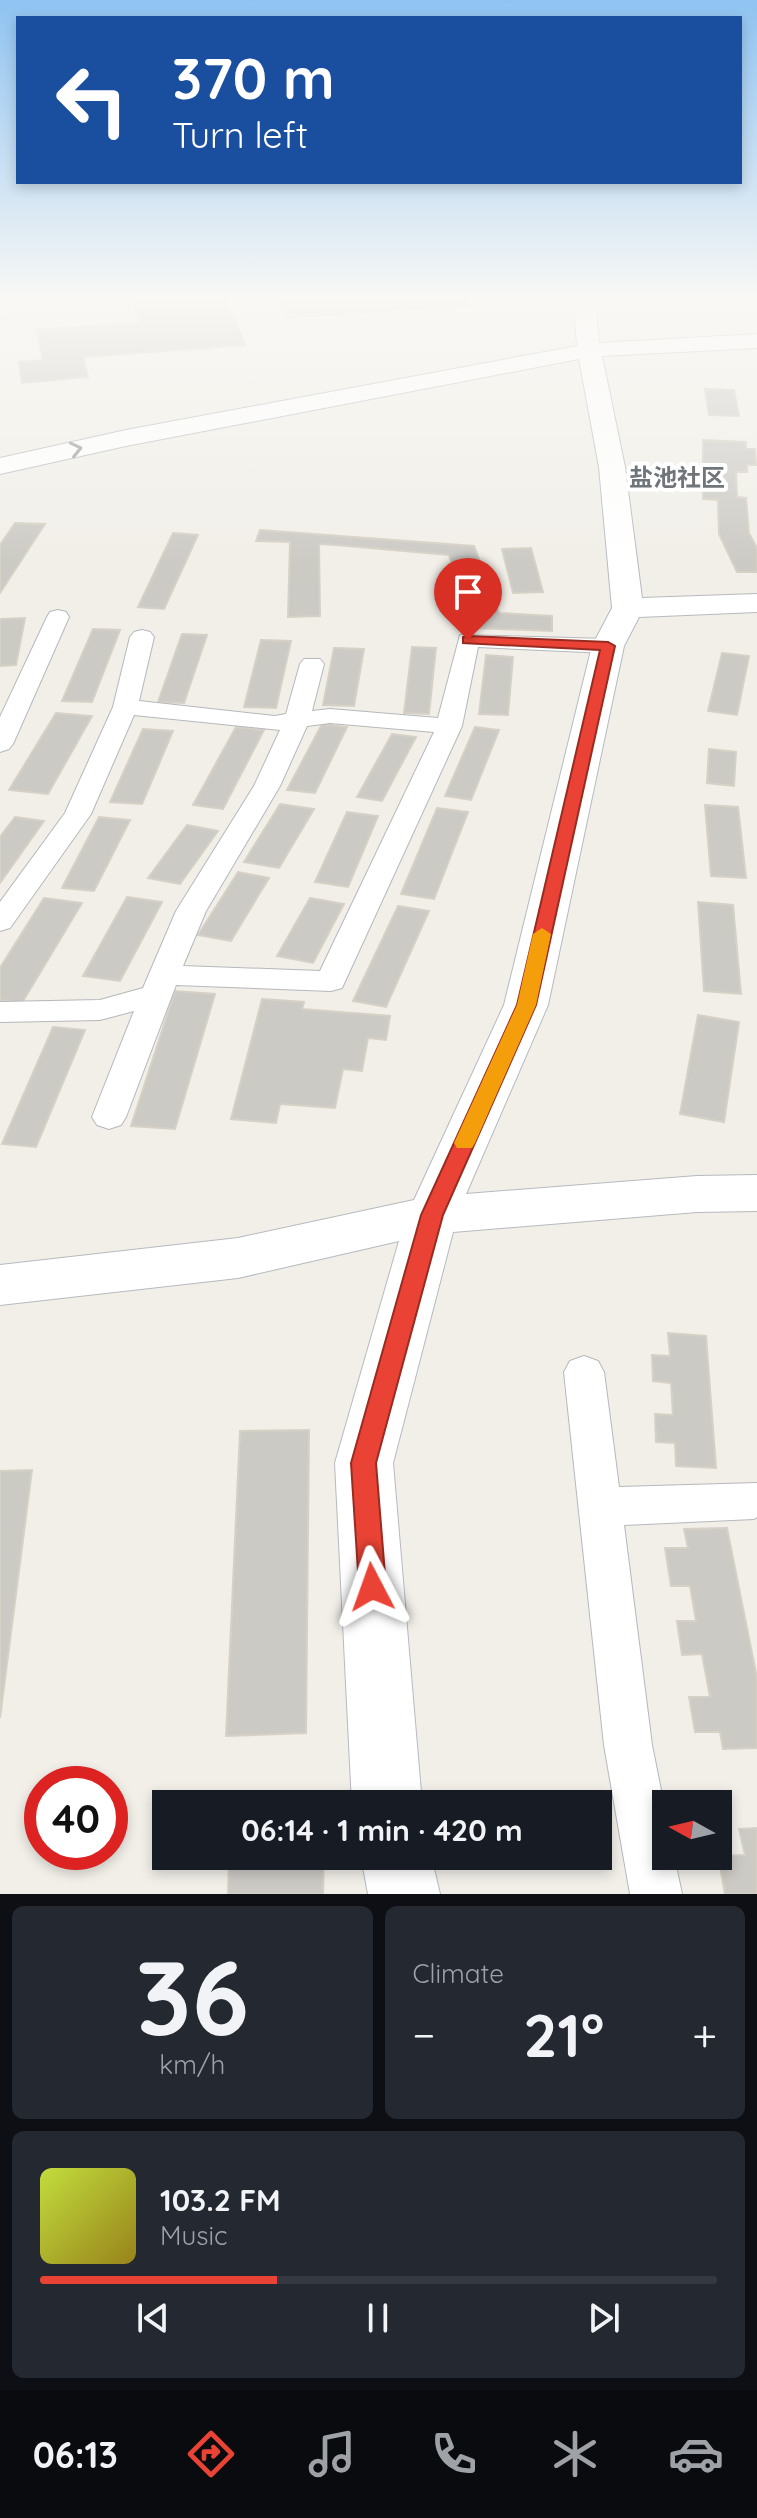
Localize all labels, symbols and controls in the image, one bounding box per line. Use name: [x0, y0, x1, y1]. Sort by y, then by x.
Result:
text: 370 m: [172, 43, 335, 113]
icon: left: [40, 48, 144, 152]
text: Turn left: [172, 112, 308, 157]
one-way arrow: [69, 441, 82, 458]
district label: 盐池社区: [629, 462, 725, 492]
pin: [434, 558, 502, 640]
icon: arrive: [446, 570, 490, 614]
position arrow: [330, 1545, 414, 1629]
speed limit sign: 40: [24, 1766, 128, 1870]
north arrow: [652, 1790, 732, 1870]
map controls: [652, 1790, 732, 1870]
text: 06:14 · 1 min · 420 m: [241, 1811, 523, 1849]
text: 36: [136, 1931, 249, 2061]
text: Climate: [413, 1957, 504, 1990]
text: 21°: [523, 1997, 604, 2072]
text: −: [413, 2007, 435, 2062]
text: +: [692, 2007, 717, 2062]
text: km/h: [159, 2048, 225, 2081]
text: 103.2 FM: [160, 2181, 281, 2219]
text: Music: [160, 2219, 228, 2252]
icon: previous: [131, 2296, 175, 2340]
icon: pause: [356, 2296, 400, 2340]
icon: next: [582, 2296, 626, 2340]
icon: directions: [183, 2426, 239, 2482]
icon: music: [304, 2426, 360, 2482]
icon: phone: [426, 2426, 482, 2482]
icon: climate: [547, 2426, 603, 2482]
icon: car: [668, 2426, 724, 2482]
text: 06:13: [33, 2432, 118, 2477]

